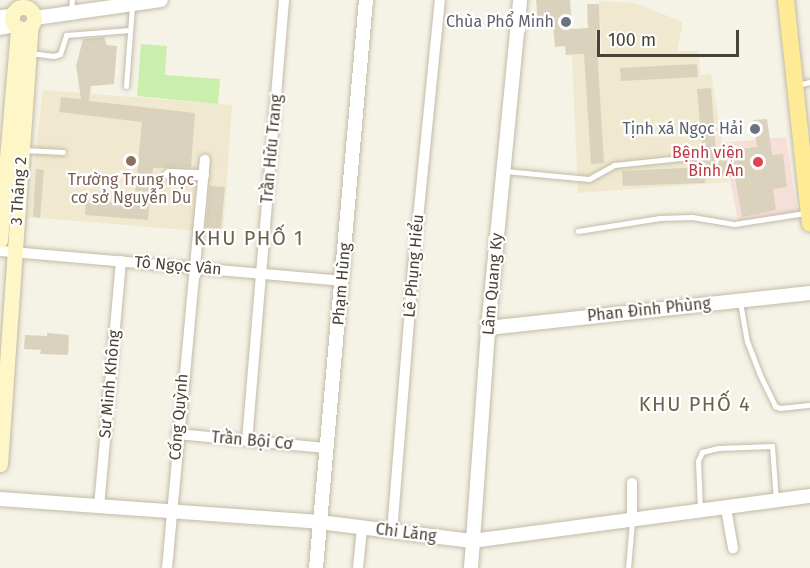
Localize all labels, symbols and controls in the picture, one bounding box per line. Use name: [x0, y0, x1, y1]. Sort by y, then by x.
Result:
place label: Chùa Phổ Minh: [446, 12, 554, 32]
marker: Chùa Phổ Minh: [559, 15, 573, 29]
scale bar: [600, 18, 742, 56]
text: 100 m: [608, 29, 656, 51]
street label: Trần Hữu Trang: [258, 94, 286, 204]
place label: Tịnh xá Ngọc Hải: [622, 119, 743, 139]
marker: Tịnh xá Ngọc Hải: [748, 122, 762, 136]
place label: Bệnh viện Bình An: [672, 143, 744, 181]
marker: Bệnh viện Bình An: [749, 153, 767, 171]
marker: Trường Trung học cơ sở Nguyễn Du: [124, 154, 138, 168]
street label: 3 Tháng 2: [7, 156, 31, 226]
place label: Trường Trung học cơ sở Nguyễn Du: [68, 170, 194, 208]
street label: Lê Phụng Hiểu: [400, 214, 428, 318]
district label: KHU PHỐ 1: [194, 226, 304, 250]
street label: Lâm Quang Ky: [479, 232, 507, 336]
street label: Phạm Hùng: [329, 242, 355, 326]
street label: Tô Ngọc Vân: [134, 253, 222, 279]
street label: Phan Đình Phùng: [586, 294, 712, 326]
street label: Sư Minh Không: [96, 329, 124, 439]
street label: Cống Quỳnh: [166, 373, 192, 461]
district label: KHU PHỐ 4: [639, 392, 751, 416]
street label: Trần Bội Cơ: [210, 428, 294, 454]
street label: Chi Lăng: [374, 520, 438, 546]

